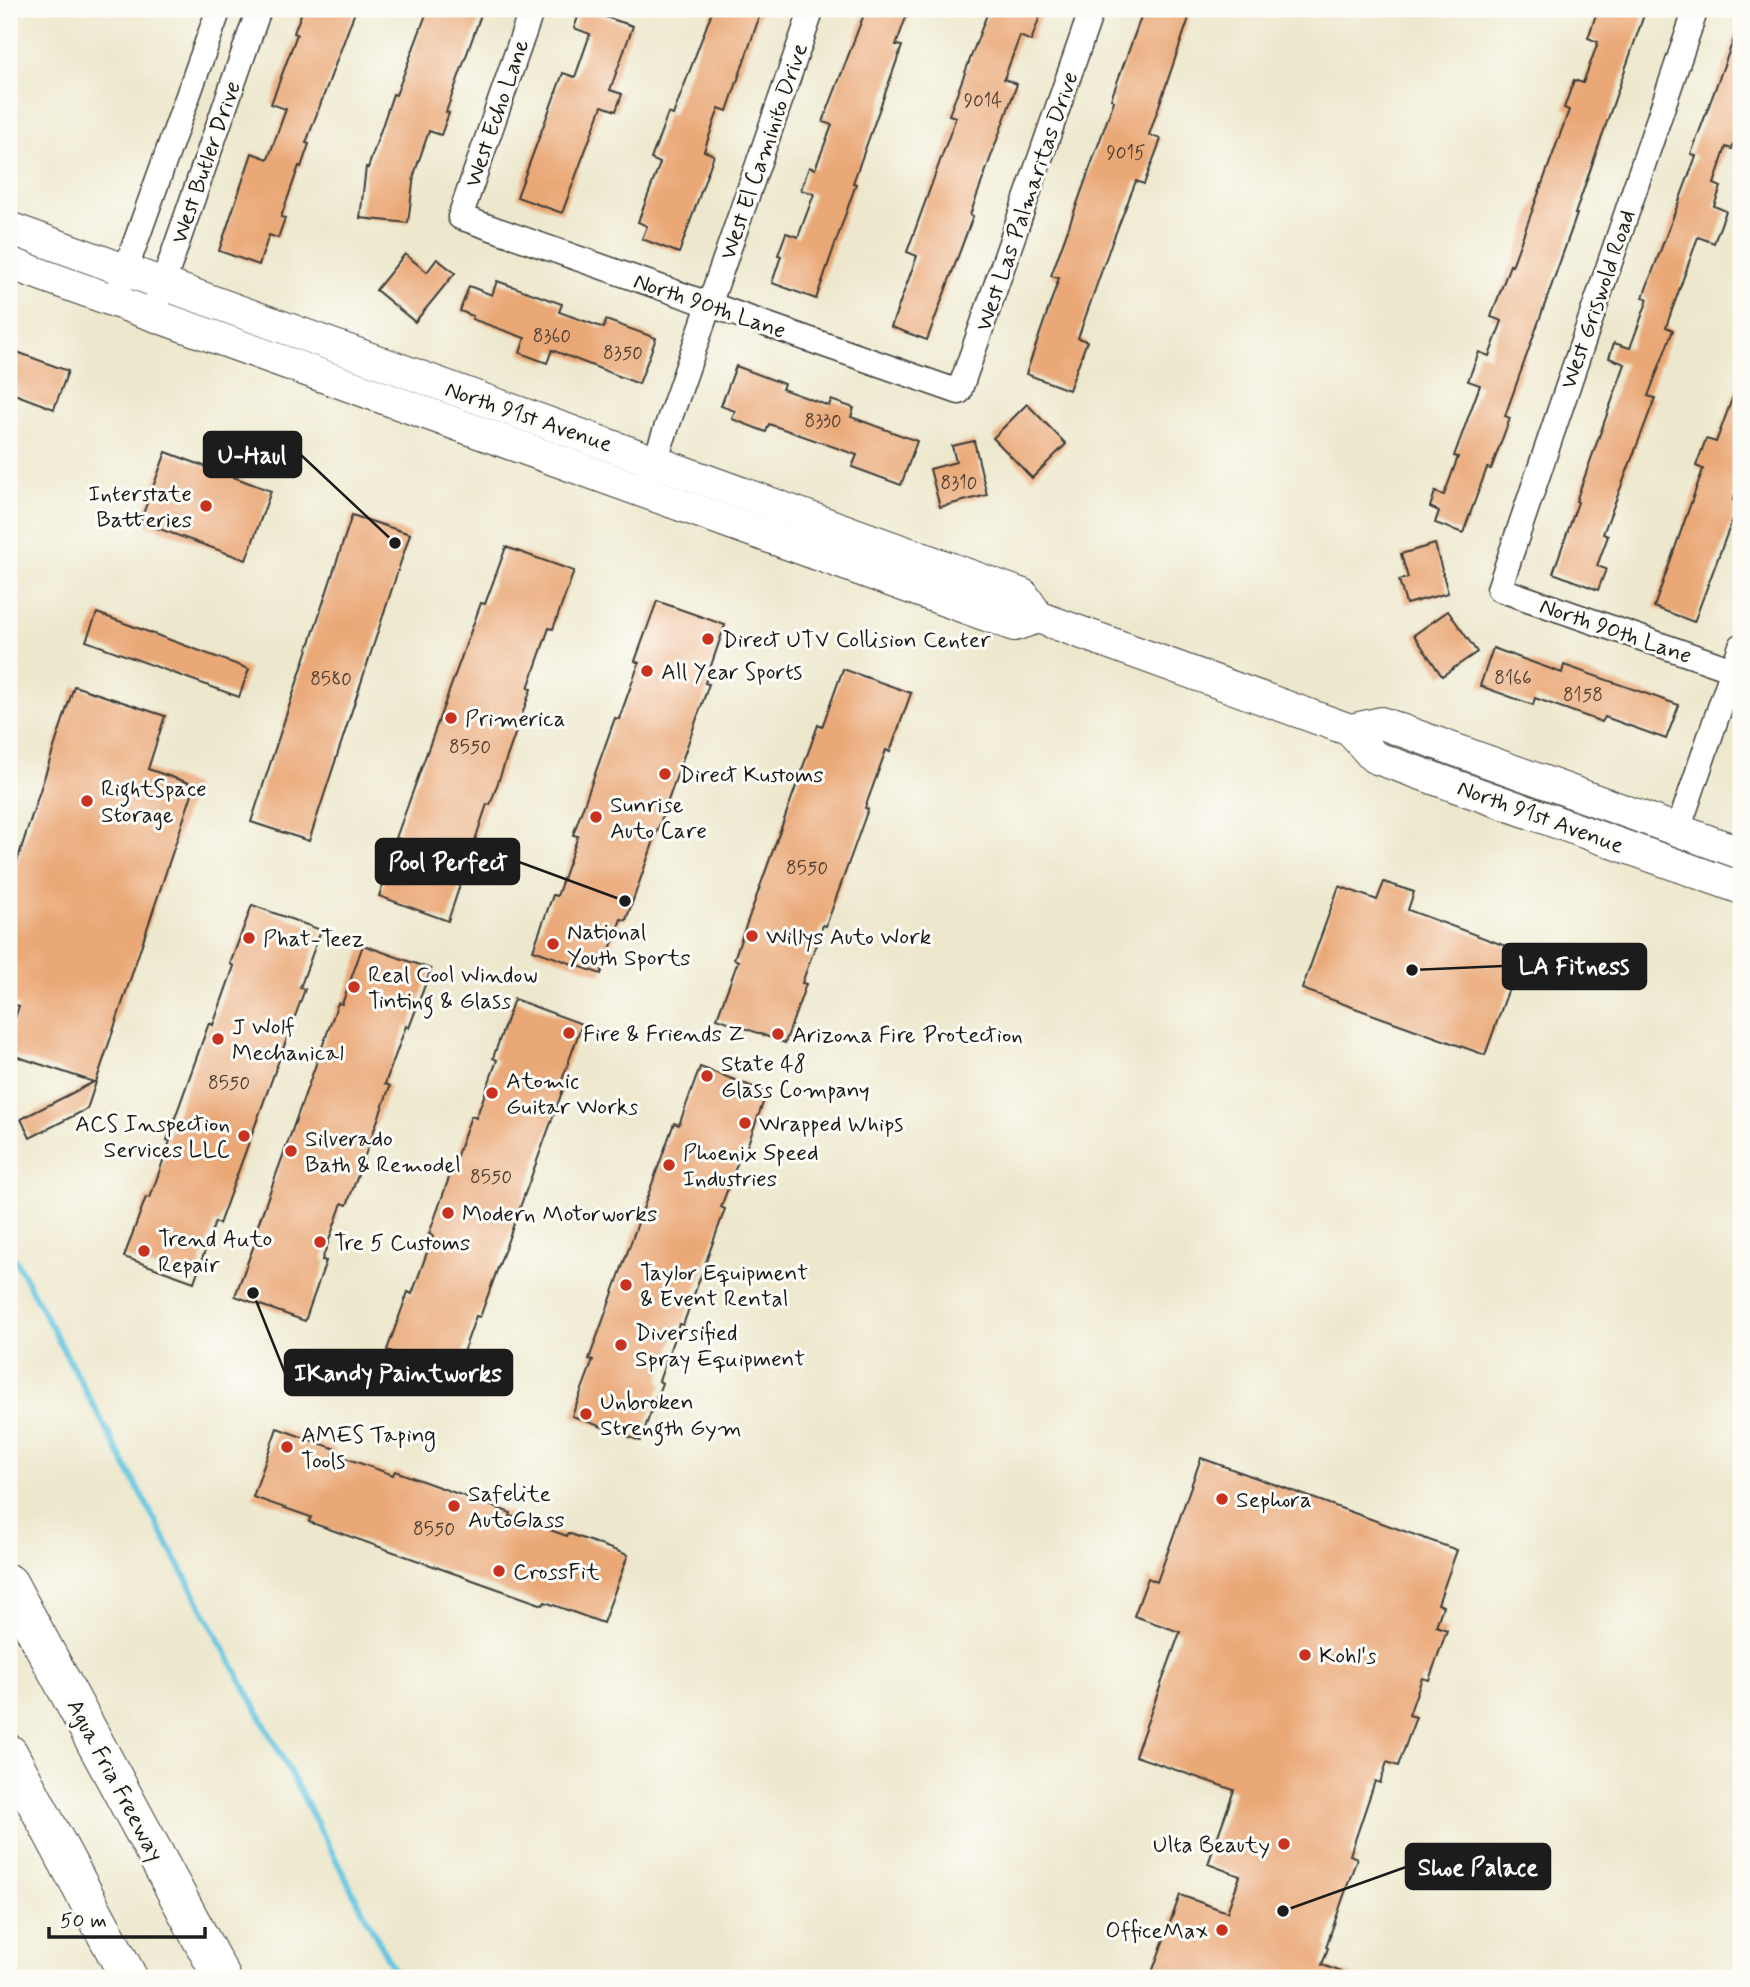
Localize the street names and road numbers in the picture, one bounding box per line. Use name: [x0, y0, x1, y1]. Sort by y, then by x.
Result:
street label: West Echo Lane: [459, 36, 537, 192]
street label: West El Caminito Drive: [714, 39, 816, 264]
street label: West Las Palmaritas Drive: [969, 68, 1086, 336]
street label: West Butler Drive: [165, 77, 249, 248]
street label: West Griswold Road: [1554, 206, 1644, 393]
street label: North 90th Lane: [629, 267, 789, 347]
street label: North 91st Avenue: [441, 375, 616, 461]
street label: North 90th Lane: [1535, 592, 1695, 672]
street label: North 91st Avenue: [1453, 774, 1628, 862]
street label: Agua Fria Freeway: [59, 1694, 170, 1867]

